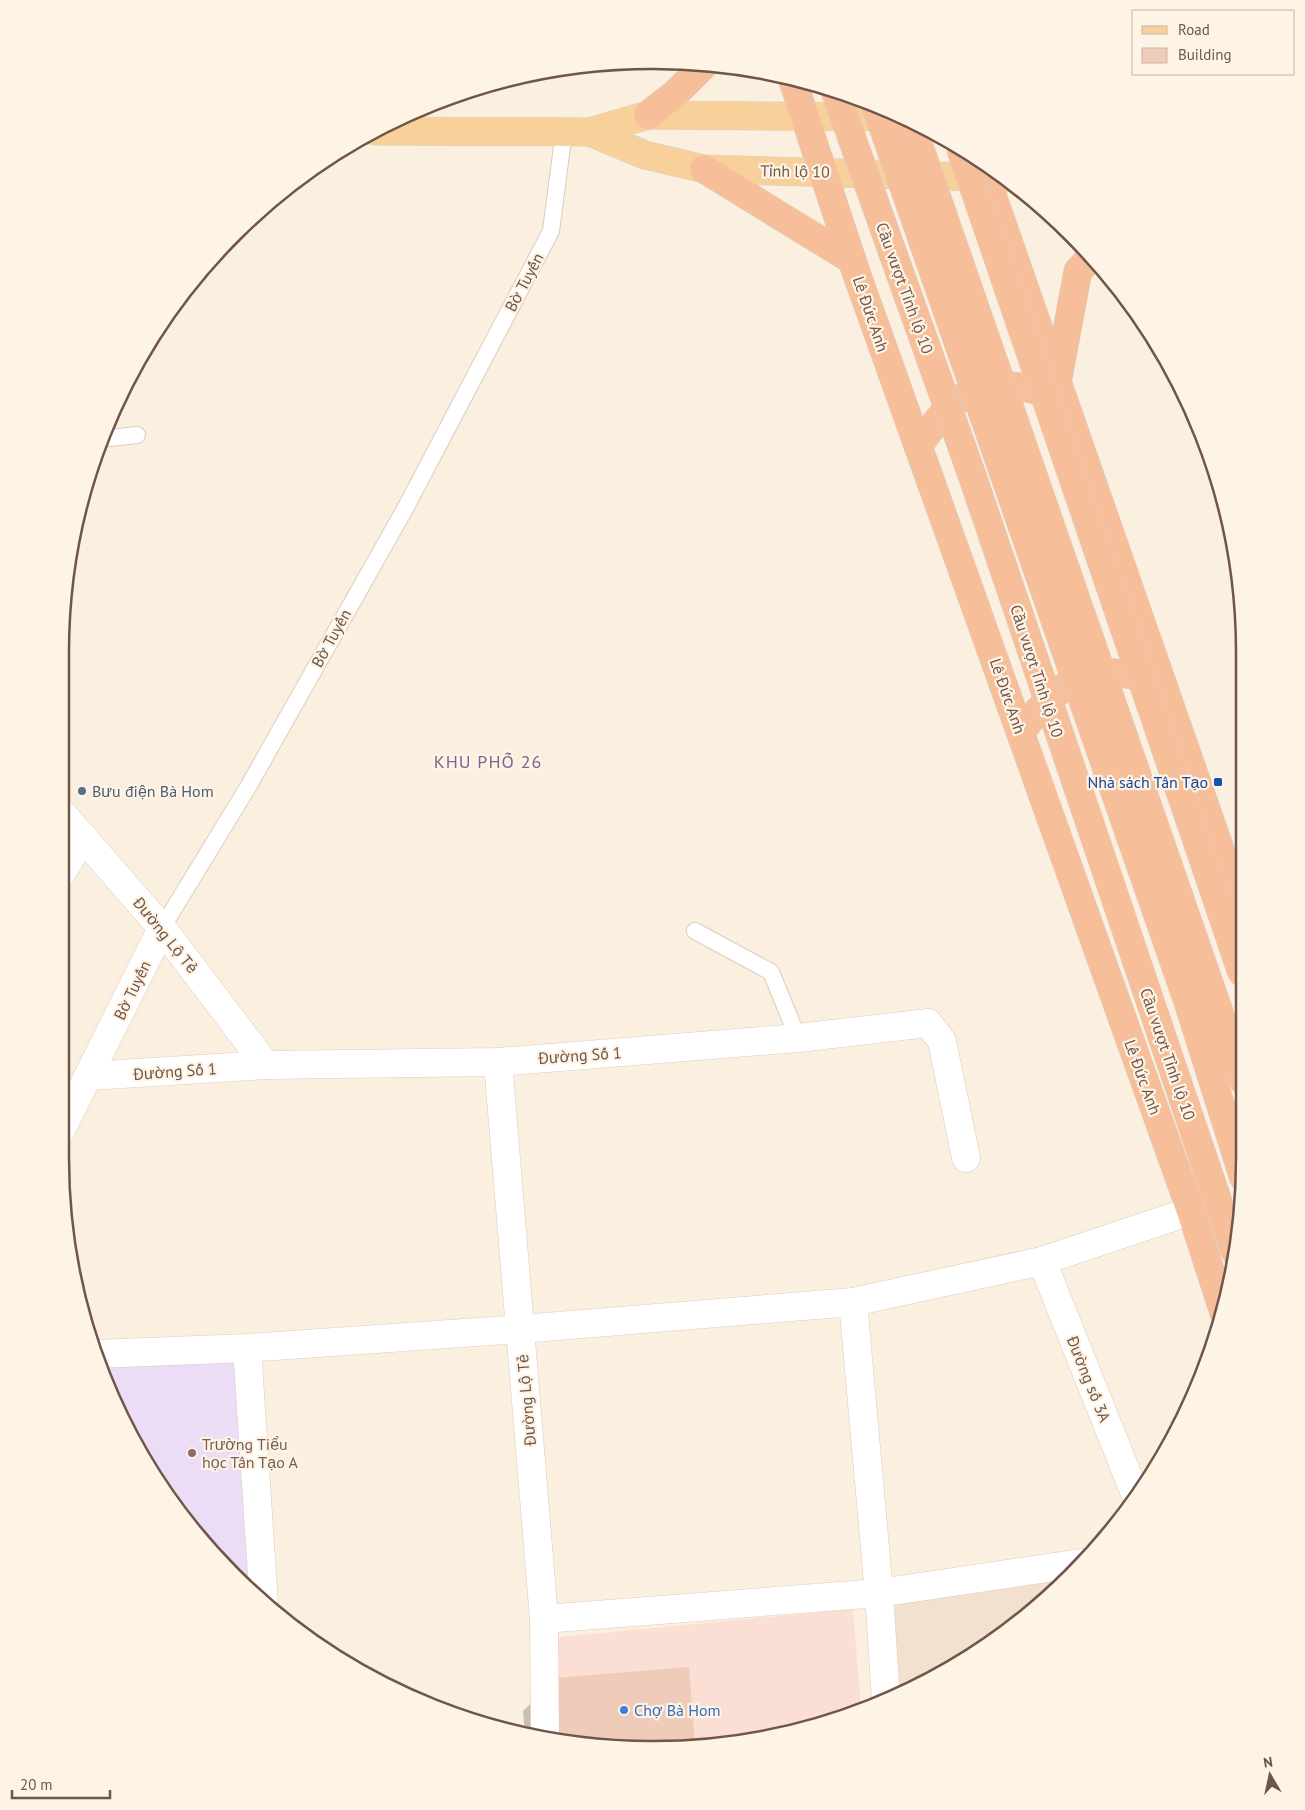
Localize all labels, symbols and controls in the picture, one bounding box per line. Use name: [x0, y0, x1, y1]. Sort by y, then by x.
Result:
legend: [1132, 10, 1295, 75]
text: Road: [1178, 20, 1210, 39]
text: Building: [1178, 45, 1232, 64]
street label: Tỉnh lộ 10: [760, 160, 830, 182]
street label: Cầu vượt Tỉnh lộ 10: [872, 220, 938, 357]
street label: Bờ Tuyến: [500, 249, 548, 315]
street label: Lê Đức Anh: [849, 274, 893, 354]
street label: Cầu vượt Tỉnh lộ 10: [1006, 602, 1068, 740]
street label: Bờ Tuyến: [307, 605, 355, 671]
street label: Lê Đức Anh: [986, 656, 1030, 736]
district label: KHU PHỐ 26: [434, 750, 542, 773]
place label: Nhà sách Tân Tạo: [1087, 772, 1208, 792]
marker: Nhà sách Tân Tạo: [1212, 776, 1224, 788]
place label: Bưu điện Bà Hom: [92, 781, 214, 801]
marker: Bưu điện Bà Hom: [76, 785, 88, 797]
street label: Đường Lộ Tẻ: [129, 892, 203, 977]
street label: Bờ Tuyến: [109, 957, 155, 1023]
street label: Cầu vượt Tỉnh lộ 10: [1136, 985, 1200, 1123]
street label: Lê Đức Anh: [1120, 1037, 1166, 1117]
street label: Đường Số 1: [537, 1042, 622, 1068]
street label: Đường Số 1: [132, 1058, 217, 1084]
street label: Đường số 3A: [1062, 1332, 1116, 1426]
street label: Đường Lộ Tẻ: [512, 1353, 540, 1448]
place label: Trường Tiểu học Tân Tạo A: [202, 1434, 298, 1472]
marker: Trường Tiểu học Tân Tạo A: [186, 1447, 198, 1459]
place label: Chợ Bà Hom: [634, 1700, 721, 1720]
marker: Chợ Bà Hom: [618, 1704, 630, 1716]
north arrow: [1245, 1750, 1295, 1800]
text: N: [1262, 1753, 1274, 1772]
scale bar: [12, 1768, 110, 1800]
text: 20 m: [20, 1775, 53, 1794]

